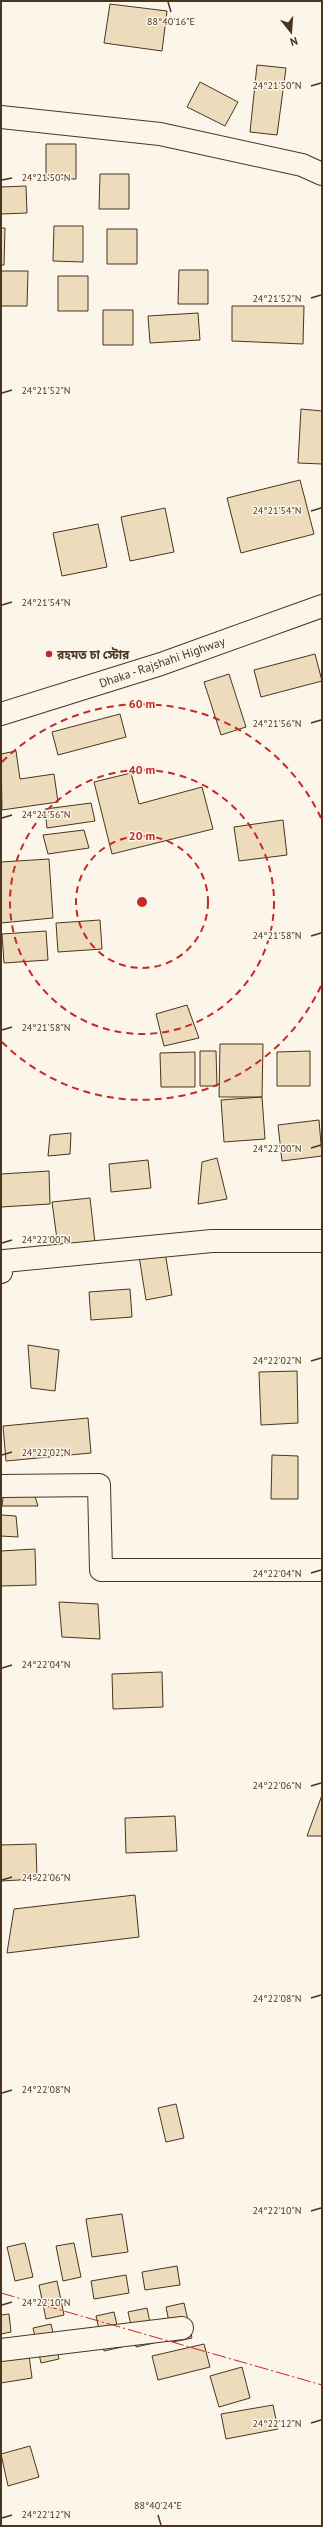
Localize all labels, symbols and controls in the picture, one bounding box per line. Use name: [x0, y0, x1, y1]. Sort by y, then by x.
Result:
north arrow: [271, 12, 311, 52]
text: 88°40'16"E: [147, 15, 195, 28]
text: N: [288, 34, 299, 49]
text: 24°21'50"N: [252, 79, 302, 92]
text: 24°21'50"N: [21, 171, 71, 184]
text: 24°21'52"N: [252, 292, 302, 305]
text: 24°21'52"N: [21, 384, 71, 397]
text: 24°21'54"N: [252, 504, 302, 517]
text: 24°21'54"N: [21, 596, 71, 609]
street label: Dhaka - Rajshahi Highway: [97, 633, 227, 691]
place label: রহমত চা স্টোর: [56, 647, 130, 662]
marker: রহমত চা স্টোর: [44, 649, 54, 659]
text: 60 m: [129, 696, 155, 711]
text: 24°21'56"N: [252, 717, 302, 730]
text: 40 m: [129, 762, 155, 777]
text: 24°21'56"N: [21, 808, 71, 821]
text: 20 m: [129, 828, 155, 843]
centre of rings: [135, 895, 149, 909]
text: 24°21'58"N: [252, 929, 302, 942]
text: 24°21'58"N: [21, 1021, 71, 1034]
text: 24°22'00"N: [252, 1142, 302, 1155]
text: 24°22'00"N: [21, 1233, 71, 1246]
text: 24°22'02"N: [252, 1354, 302, 1367]
text: 24°22'02"N: [21, 1446, 71, 1459]
text: 24°22'04"N: [252, 1567, 302, 1580]
text: 24°22'04"N: [21, 1658, 71, 1671]
text: 24°22'06"N: [252, 1779, 302, 1792]
text: 24°22'06"N: [21, 1871, 71, 1884]
text: 24°22'08"N: [252, 1992, 302, 2005]
text: 24°22'08"N: [21, 2083, 71, 2096]
text: 24°22'10"N: [252, 2204, 302, 2217]
text: 24°22'10"N: [21, 2296, 71, 2309]
text: 24°22'12"N: [252, 2417, 302, 2430]
text: 88°40'24"E: [134, 2499, 182, 2512]
text: 24°22'12"N: [21, 2508, 71, 2521]

